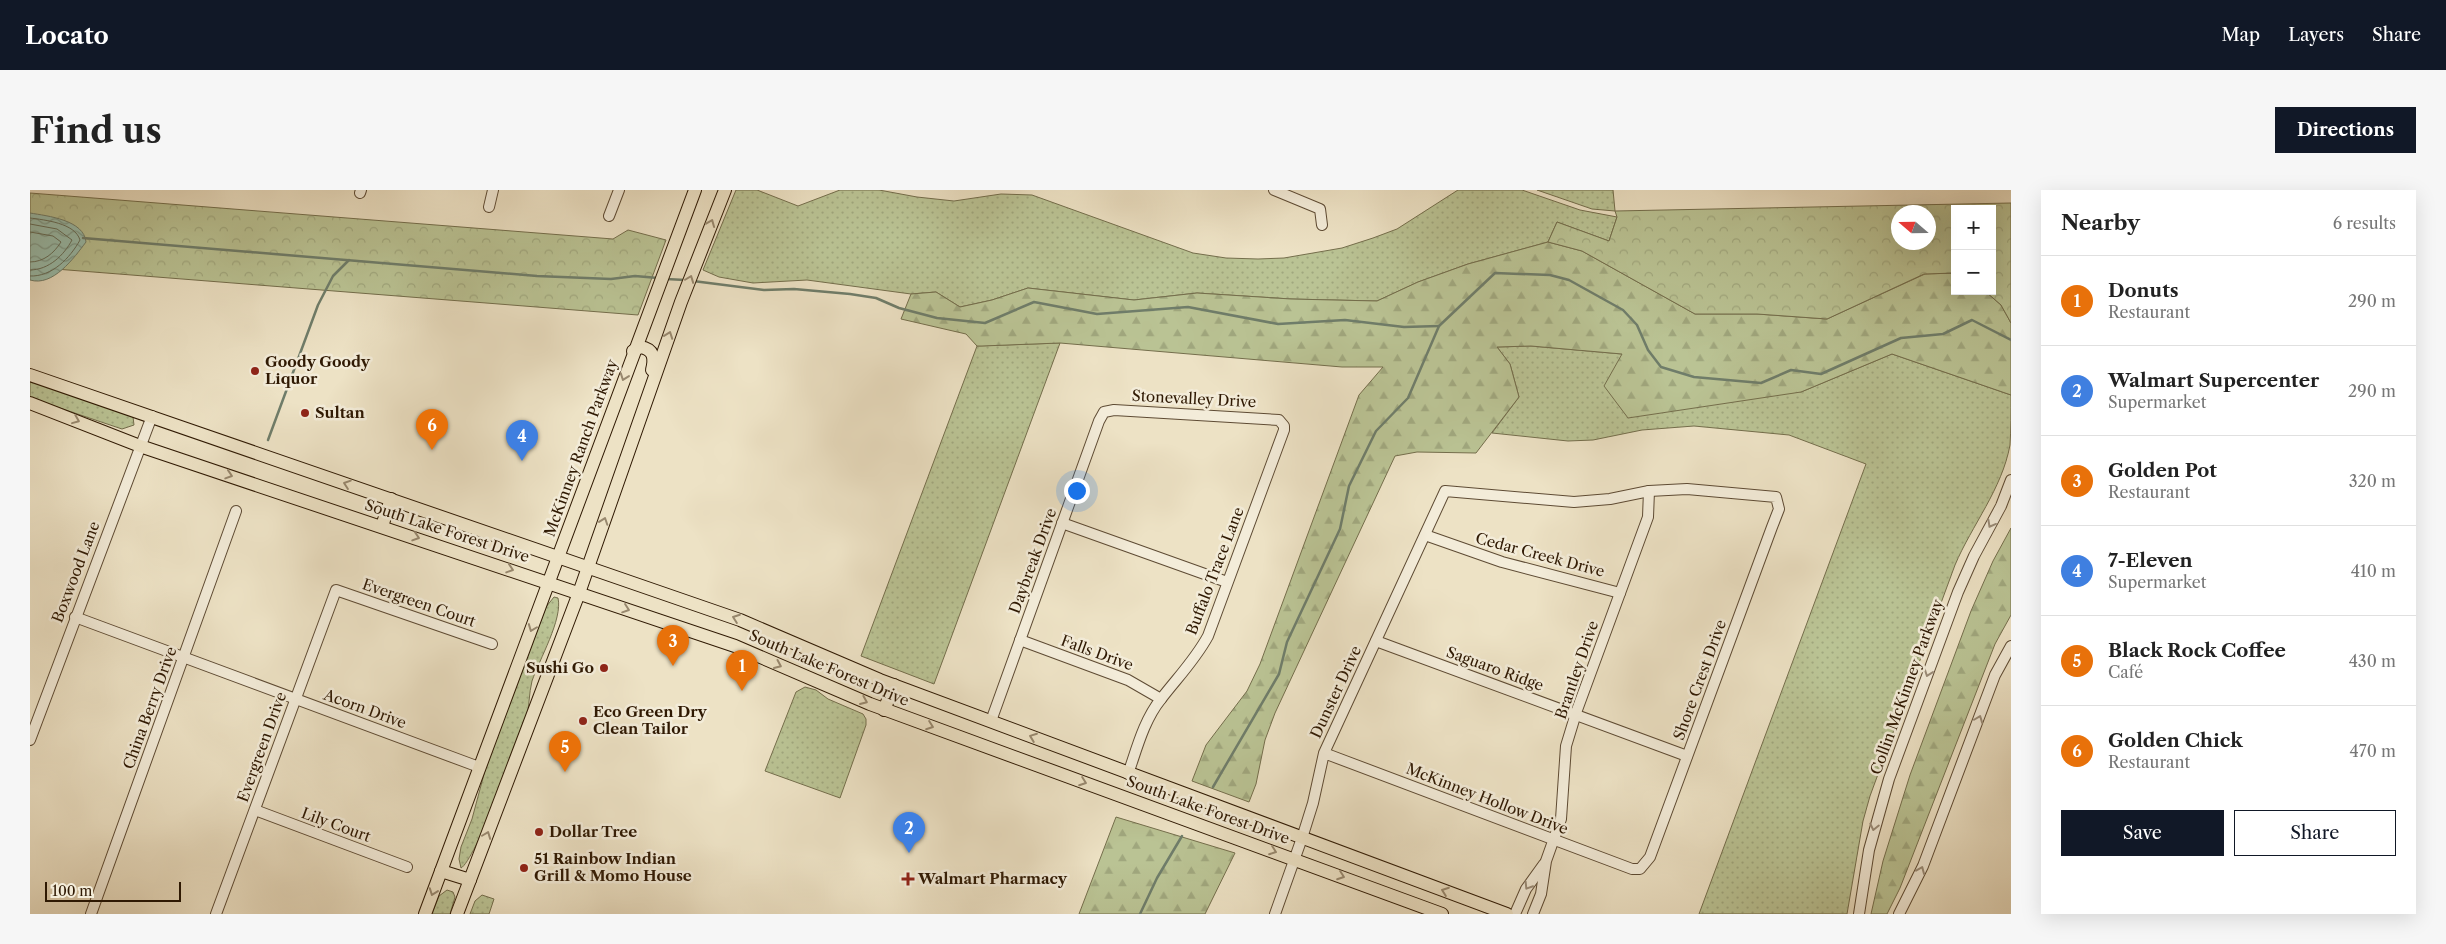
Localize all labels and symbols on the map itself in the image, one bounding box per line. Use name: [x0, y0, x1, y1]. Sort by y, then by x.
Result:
north arrow: [1891, 205, 1936, 250]
one-way arrow: [705, 219, 716, 228]
one-way arrow: [684, 275, 694, 284]
one-way arrow: [663, 331, 673, 340]
place label: Goody Goody Liquor: [265, 352, 371, 388]
street label: McKinney Ranch Parkway: [540, 356, 622, 539]
marker: Goody Goody Liquor: [249, 365, 261, 377]
one-way arrow: [620, 372, 630, 381]
street label: Stonevalley Drive: [1131, 386, 1257, 411]
place label: Sultan: [315, 403, 366, 422]
marker: Sultan: [299, 407, 311, 419]
pin: 6: [416, 409, 448, 450]
one-way arrow: [71, 414, 80, 424]
pin: 4: [506, 420, 538, 461]
one-way arrow: [224, 469, 232, 479]
your location: [1064, 478, 1090, 504]
one-way arrow: [343, 480, 352, 490]
street label: South Lake Forest Drive: [362, 495, 532, 566]
street label: Buffalo Trace Lane: [1181, 504, 1248, 637]
street label: Daybreak Drive: [1005, 505, 1060, 616]
one-way arrow: [598, 517, 608, 526]
street label: Boxwood Lane: [47, 518, 104, 625]
one-way arrow: [1988, 519, 1998, 528]
street label: Cedar Creek Drive: [1474, 528, 1607, 581]
one-way arrow: [411, 531, 420, 541]
one-way arrow: [505, 563, 513, 573]
street label: Evergreen Court: [360, 574, 479, 631]
street label: Collin McKinney Parkway: [1866, 596, 1947, 777]
one-way arrow: [621, 603, 629, 613]
one-way arrow: [733, 614, 741, 624]
street label: Shore Crest Drive: [1669, 617, 1730, 743]
street label: Brantley Drive: [1551, 618, 1602, 721]
one-way arrow: [528, 623, 538, 631]
pin: 3: [657, 625, 689, 666]
street label: South Lake Forest Drive: [746, 625, 912, 710]
street label: Falls Drive: [1058, 631, 1136, 674]
street label: Dunster Drive: [1306, 642, 1365, 741]
street label: Saguaro Ridge: [1444, 642, 1546, 695]
street label: China Berry Drive: [119, 644, 181, 772]
pin: 1: [726, 650, 758, 691]
place label: Sushi Go: [526, 658, 594, 677]
one-way arrow: [773, 658, 782, 669]
marker: Sushi Go: [598, 662, 610, 674]
one-way arrow: [1924, 669, 1934, 677]
street label: Acorn Drive: [320, 684, 409, 732]
street label: Evergreen Drive: [233, 689, 290, 805]
one-way arrow: [859, 695, 868, 706]
place label: Eco Green Dry Clean Tailor: [593, 702, 708, 738]
marker: Eco Green Dry Clean Tailor: [577, 715, 589, 727]
one-way arrow: [1973, 715, 1983, 723]
one-way arrow: [925, 720, 934, 730]
pin: 5: [549, 731, 581, 772]
one-way arrow: [1030, 733, 1038, 743]
street label: McKinney Hollow Drive: [1404, 759, 1571, 838]
street label: South Lake Forest Drive: [1124, 771, 1292, 848]
one-way arrow: [1078, 776, 1087, 786]
street label: Lily Court: [299, 803, 374, 846]
pin: 2: [893, 812, 925, 853]
place label: Dollar Tree: [549, 822, 637, 841]
one-way arrow: [1869, 822, 1880, 831]
marker: Dollar Tree: [533, 826, 545, 838]
one-way arrow: [481, 831, 491, 840]
one-way arrow: [1268, 845, 1277, 855]
place label: 51 Rainbow Indian Grill & Momo House: [534, 849, 692, 885]
marker: 51 Rainbow Indian Grill & Momo House: [518, 862, 530, 874]
one-way arrow: [1915, 867, 1925, 875]
place label: Walmart Pharmacy: [917, 869, 1068, 888]
one-way arrow: [1336, 870, 1345, 880]
marker: Walmart Pharmacy: [902, 873, 914, 885]
scale bar: [45, 879, 181, 902]
one-way arrow: [1525, 881, 1535, 890]
one-way arrow: [1441, 887, 1449, 897]
one-way arrow: [429, 888, 439, 896]

